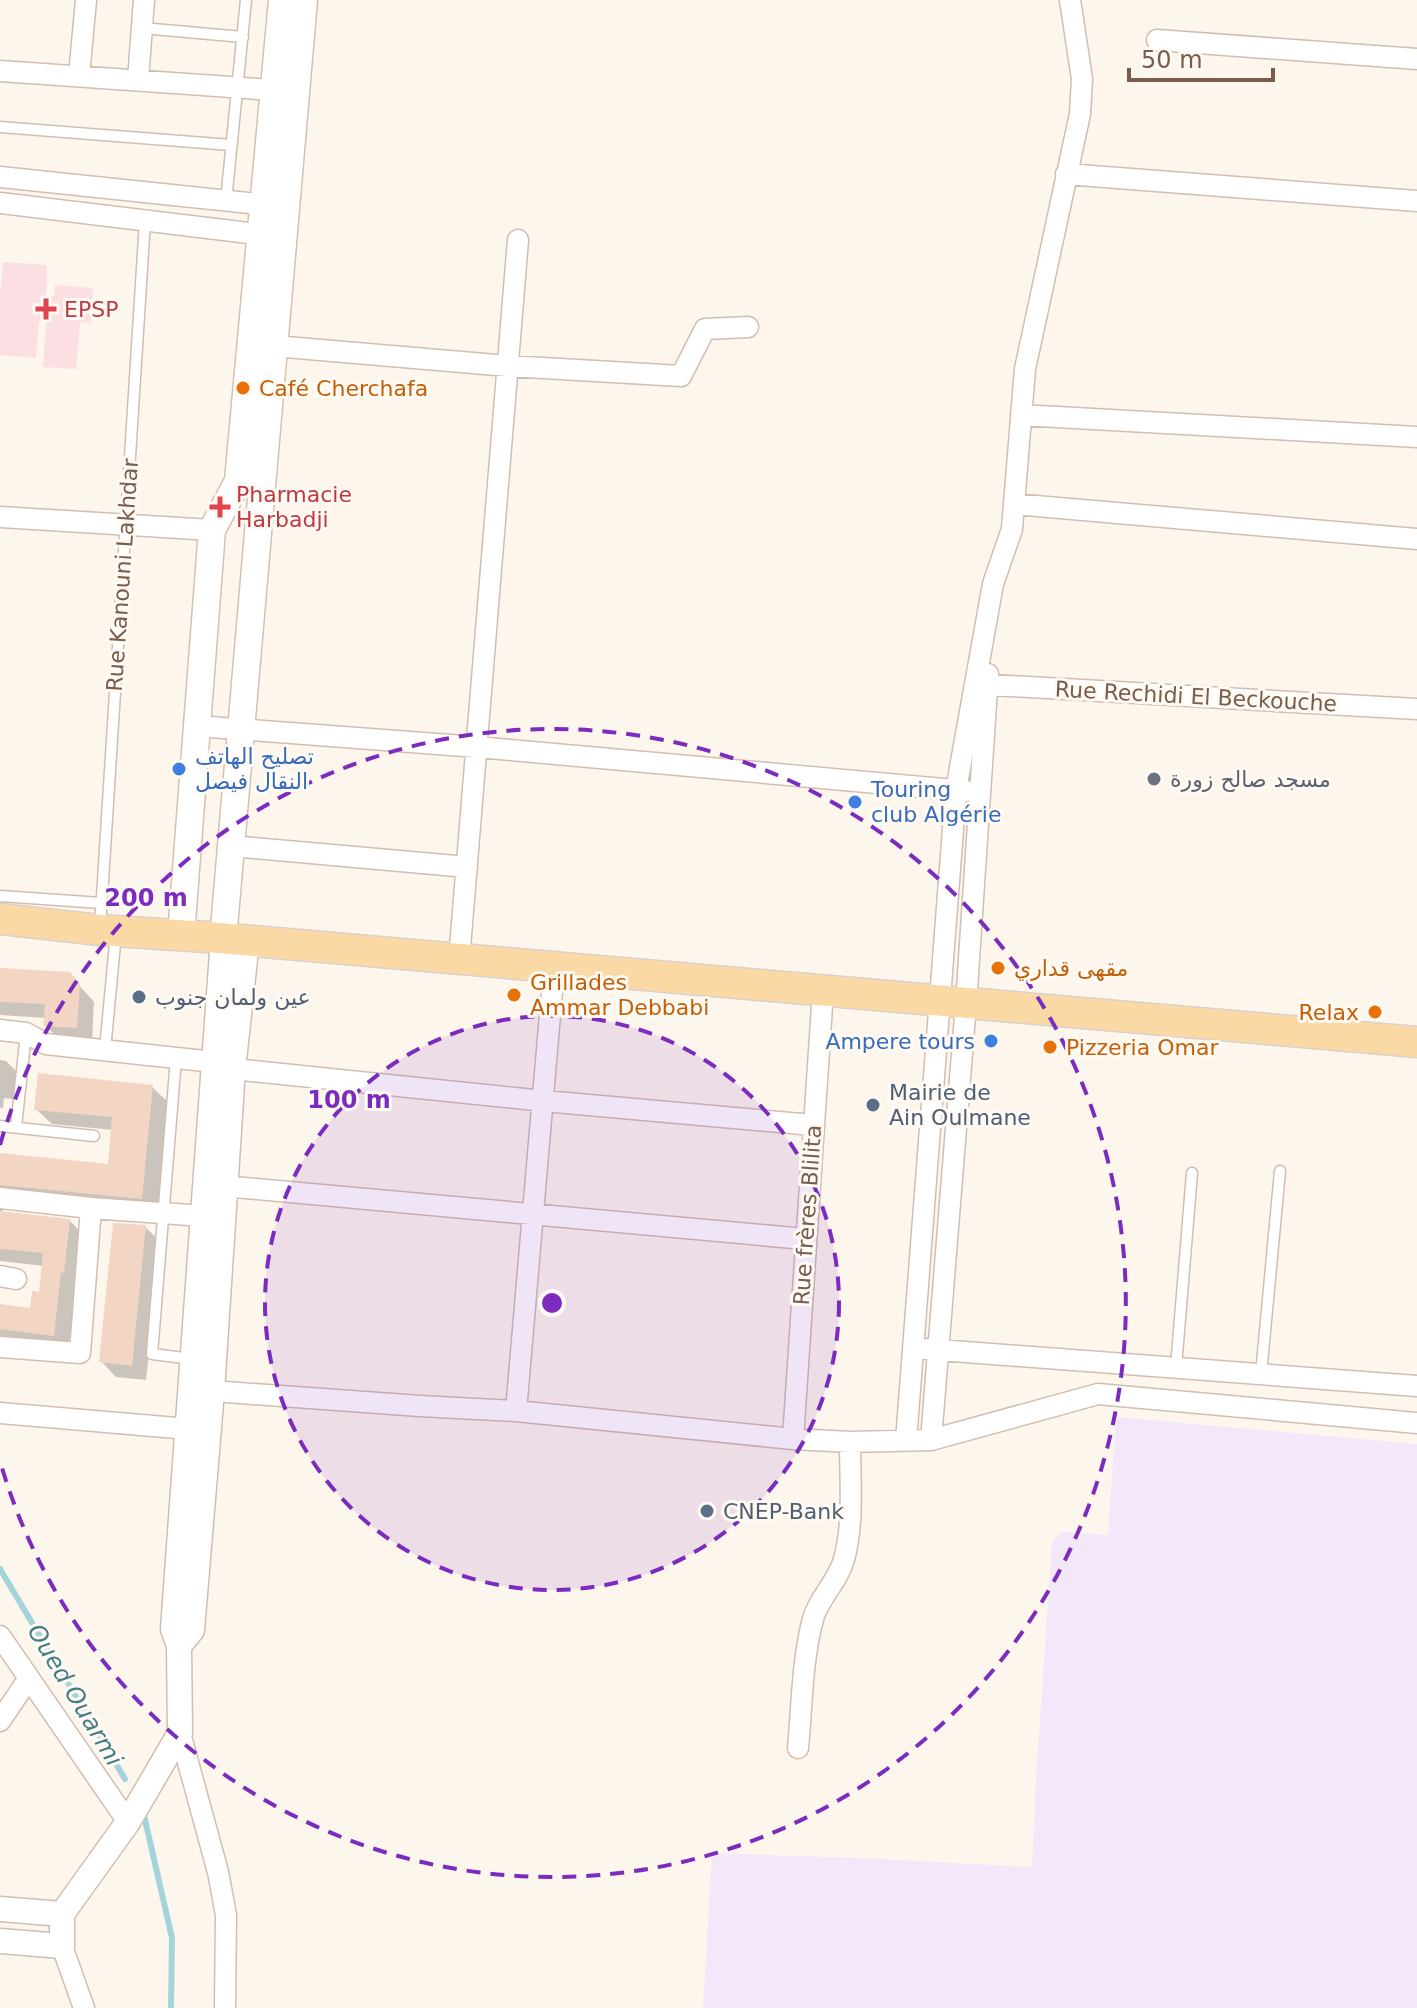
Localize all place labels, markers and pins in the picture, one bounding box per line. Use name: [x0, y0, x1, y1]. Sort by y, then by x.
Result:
place label: EPSP: [64, 297, 118, 322]
marker: EPSP: [35, 298, 57, 320]
place label: Café Cherchafa: [259, 376, 428, 401]
marker: Café Cherchafa: [234, 379, 252, 397]
place label: Pharmacie Harbadji: [236, 482, 352, 532]
marker: Pharmacie Harbadji: [211, 498, 229, 516]
place label: تصليح الهاتف النقال فيصل: [195, 744, 314, 794]
marker: تصليح الهاتف النقال فيصل: [170, 760, 188, 778]
place label: مسجد صالح زورة: [1170, 767, 1331, 792]
marker: مسجد صالح زورة: [1145, 770, 1163, 788]
place label: Touring club Algérie: [870, 777, 1001, 827]
marker: Touring club Algérie: [846, 793, 864, 811]
place label: مقهى قداري: [1014, 956, 1128, 981]
marker: مقهى قداري: [989, 959, 1007, 977]
place label: Grillades Ammar Debbabi: [530, 970, 709, 1020]
place label: عين ولمان جنوب: [155, 985, 311, 1010]
marker: Grillades Ammar Debbabi: [505, 986, 523, 1004]
marker: عين ولمان جنوب: [130, 988, 148, 1006]
place label: Relax: [1299, 1000, 1359, 1025]
marker: Relax: [1366, 1003, 1384, 1021]
place label: Ampere tours: [825, 1029, 975, 1054]
marker: Ampere tours: [982, 1032, 1000, 1050]
place label: Pizzeria Omar: [1066, 1035, 1219, 1060]
marker: Pizzeria Omar: [1041, 1038, 1059, 1056]
place label: Mairie de Ain Oulmane: [889, 1080, 1031, 1130]
marker: Mairie de Ain Oulmane: [864, 1096, 882, 1114]
centre of rings: [538, 1289, 566, 1317]
place label: CNEP-Bank: [723, 1499, 844, 1524]
marker: CNEP-Bank: [698, 1502, 716, 1520]

